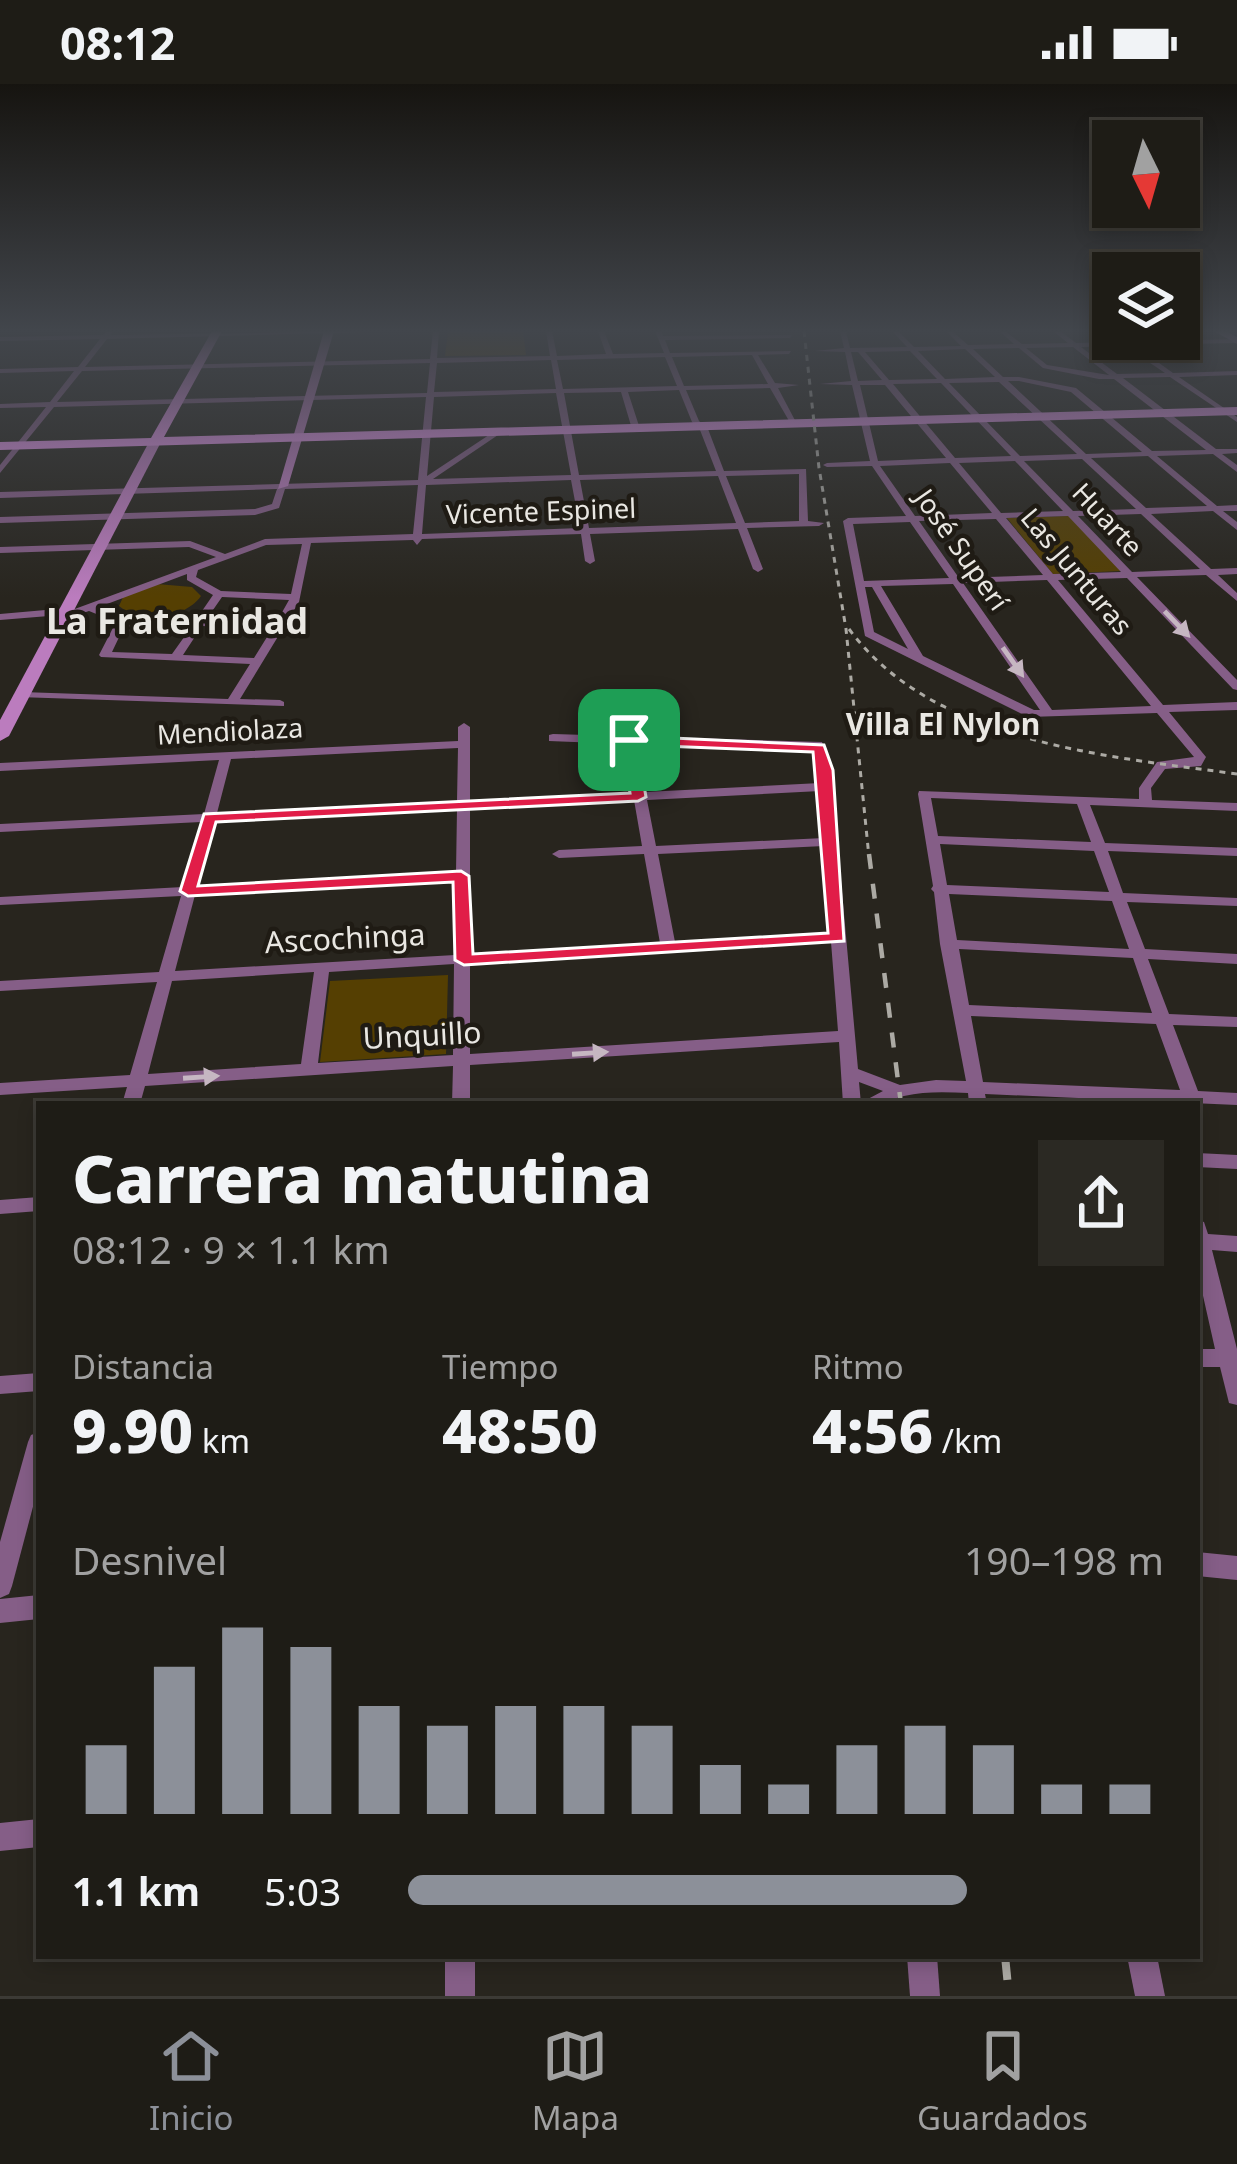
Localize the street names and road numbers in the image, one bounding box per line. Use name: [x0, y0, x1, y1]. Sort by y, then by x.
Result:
street label: Huarte: [1065, 474, 1152, 564]
street label: José Superí: [905, 479, 1018, 618]
street label: Vicente Espinel: [445, 489, 637, 532]
street label: Las Junturas: [1013, 500, 1141, 642]
street label: Mendiolaza: [156, 708, 304, 753]
street label: Ascochinga: [264, 913, 426, 962]
street label: Unquillo: [362, 1011, 482, 1058]

